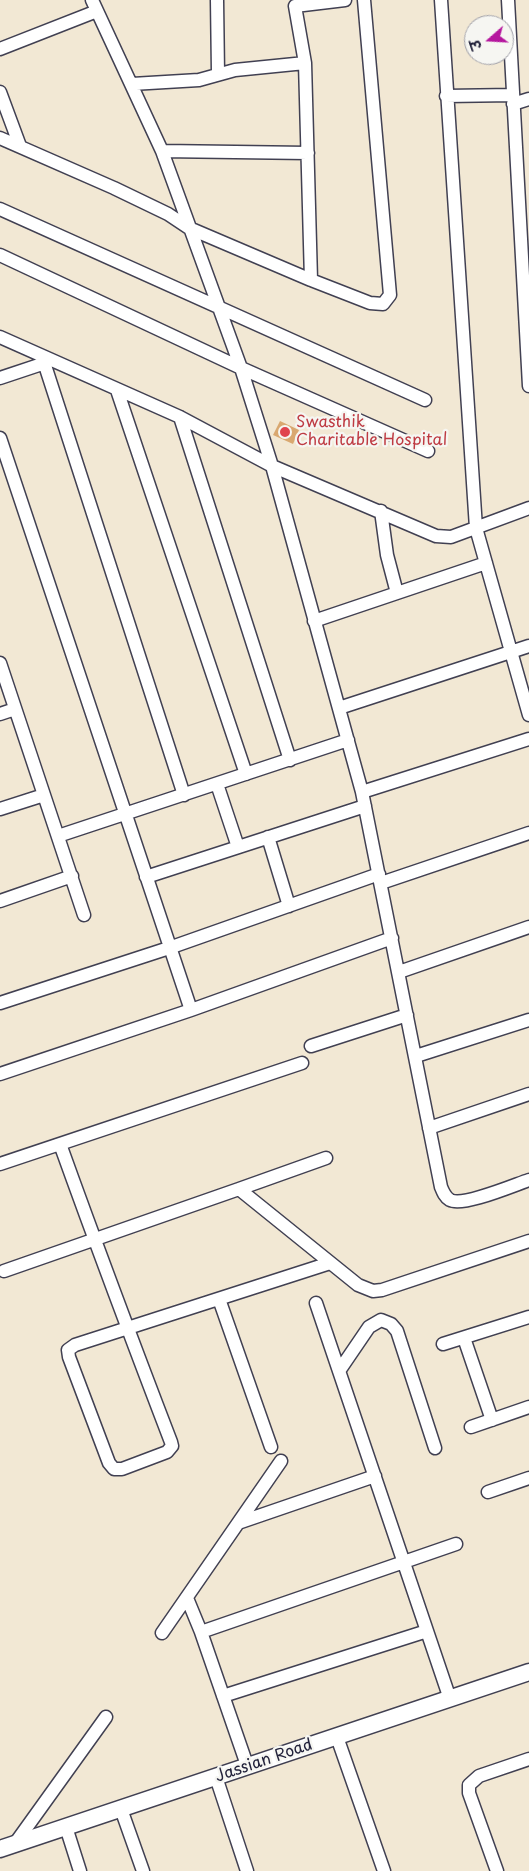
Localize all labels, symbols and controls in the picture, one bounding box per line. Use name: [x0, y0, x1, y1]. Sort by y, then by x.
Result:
north arrow: [464, 15, 514, 65]
text: उ: [464, 37, 487, 53]
place label: Swasthik Charitable Hospital: [296, 413, 447, 451]
marker: Swasthik Charitable Hospital: [278, 425, 292, 439]
street label: Jassian Road: [213, 1735, 315, 1787]

